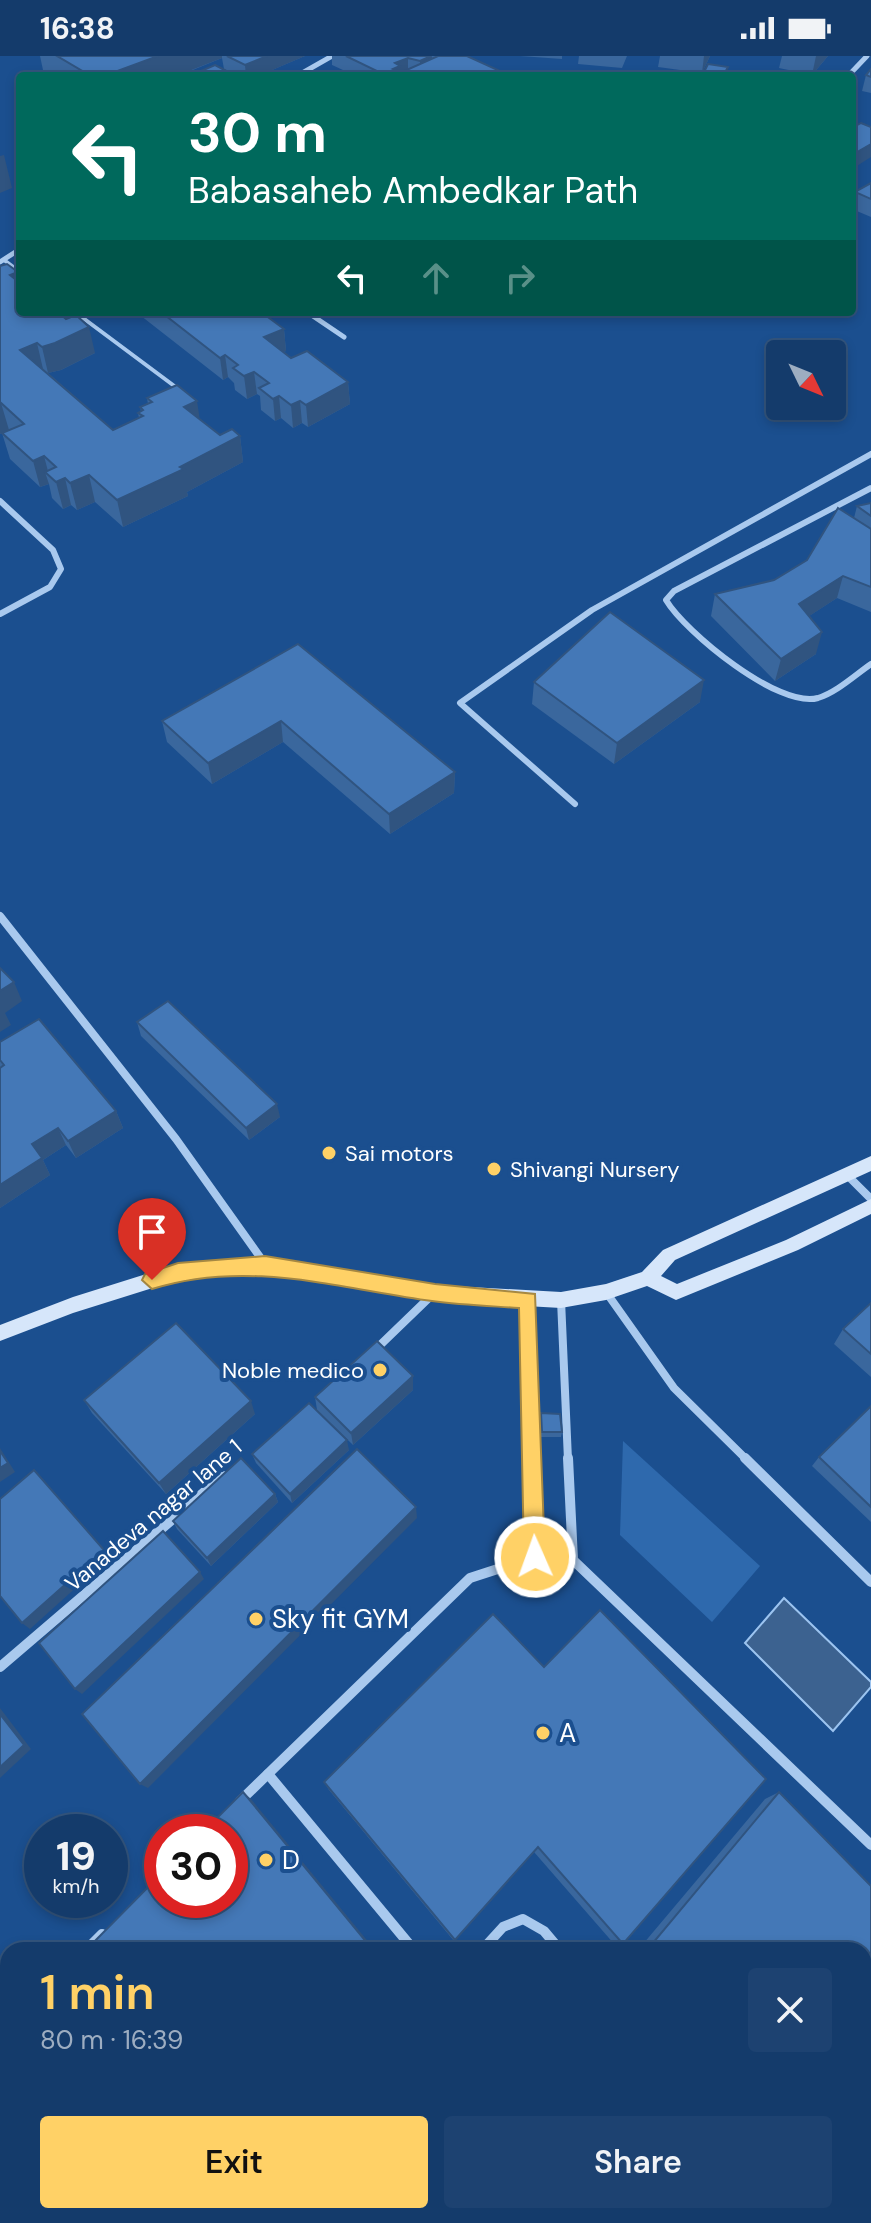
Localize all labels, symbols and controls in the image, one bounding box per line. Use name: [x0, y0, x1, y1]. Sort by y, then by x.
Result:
text: 16:38: [40, 9, 115, 48]
text: 30 m: [188, 96, 327, 169]
icon: left: [56, 104, 160, 208]
text: Babasaheb Ambedkar Path: [188, 167, 638, 214]
icon: left: [330, 256, 374, 300]
icon: ahead: [414, 256, 458, 300]
icon: right: [498, 256, 542, 300]
north arrow: [766, 340, 846, 420]
map controls: [766, 340, 846, 420]
place label: Sai motors: [345, 1139, 454, 1168]
marker: Sai motors: [320, 1144, 338, 1162]
place label: Shivangi Nursery: [510, 1155, 680, 1184]
marker: Shivangi Nursery: [485, 1160, 503, 1178]
pin: [118, 1198, 186, 1280]
icon: arrive: [130, 1210, 174, 1254]
place label: Noble medico: [222, 1356, 364, 1385]
marker: Noble medico: [371, 1361, 389, 1379]
street label: Vanadeva nagar lane 1: [59, 1433, 248, 1598]
position arrow: [493, 1515, 577, 1599]
place label: Sky fit GYM: [272, 1602, 409, 1636]
marker: Sky fit GYM: [247, 1610, 265, 1628]
place label: A: [559, 1716, 576, 1750]
marker: A: [534, 1724, 552, 1742]
speed limit sign: 30: [144, 1814, 248, 1918]
text: 19: [56, 1830, 96, 1882]
place label: D: [282, 1843, 300, 1877]
marker: D: [257, 1851, 275, 1869]
text: km/h: [52, 1873, 100, 1899]
text: 1 min: [40, 1961, 155, 2024]
button: close: [748, 1968, 832, 2052]
text: 80 m · 16:39: [40, 2023, 183, 2057]
button: Exit: [40, 2116, 428, 2208]
button: Share: [444, 2116, 832, 2208]

